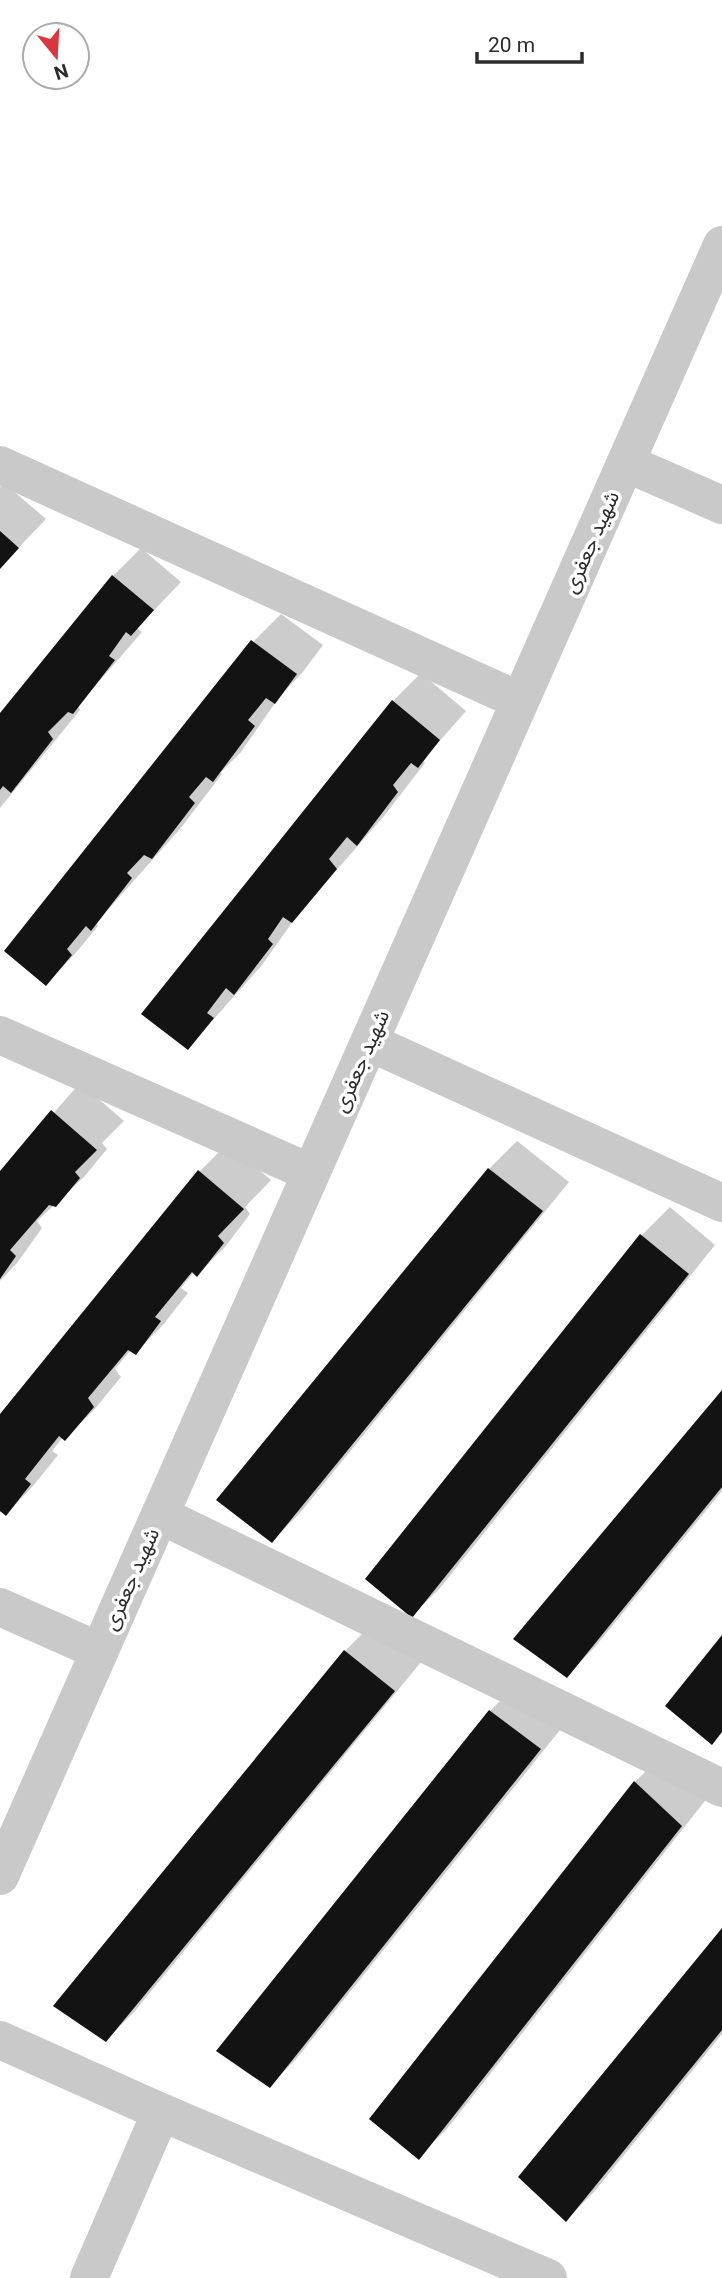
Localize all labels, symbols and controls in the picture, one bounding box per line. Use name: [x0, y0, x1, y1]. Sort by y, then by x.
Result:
north arrow: [21, 21, 91, 91]
scale bar: [477, 21, 582, 65]
text: 20 m: [488, 33, 535, 57]
text: N: [51, 59, 71, 85]
street label: شهید جعفری: [558, 487, 624, 597]
street label: شهید جعفری: [328, 1006, 394, 1116]
street label: شهید جعفری: [98, 1524, 164, 1634]

